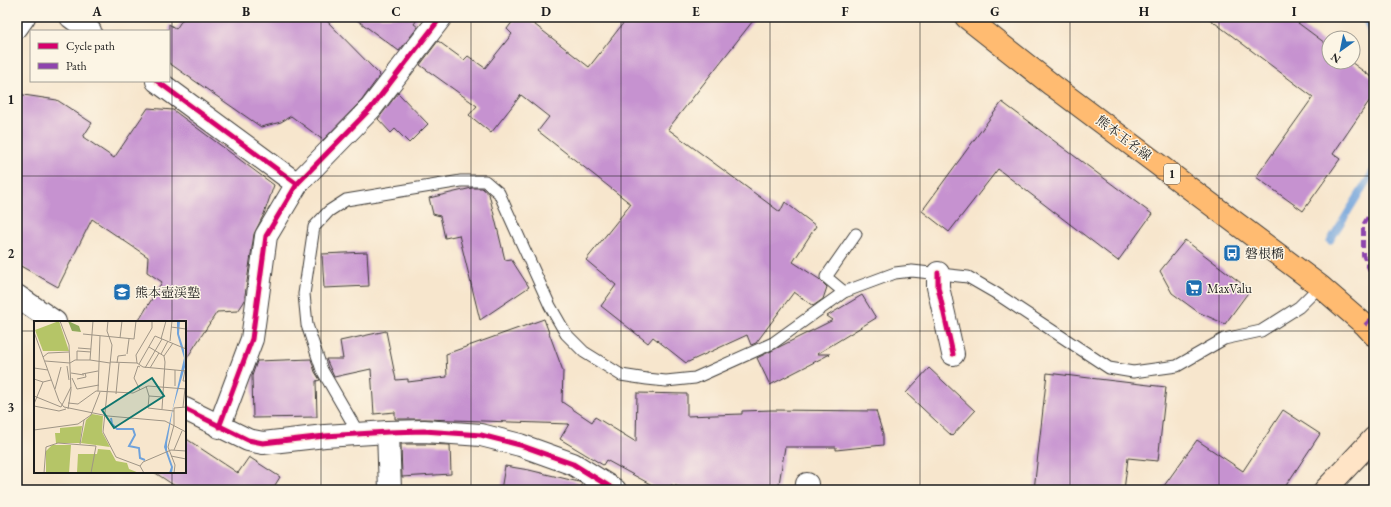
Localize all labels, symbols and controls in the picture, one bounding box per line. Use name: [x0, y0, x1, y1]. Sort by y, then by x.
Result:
text: A: [91, 3, 102, 20]
text: B: [242, 3, 250, 20]
text: C: [391, 3, 401, 20]
text: D: [541, 3, 551, 20]
text: E: [692, 3, 700, 20]
text: F: [841, 3, 849, 20]
text: G: [990, 3, 1000, 20]
text: H: [1139, 3, 1150, 20]
text: I: [1292, 3, 1297, 20]
legend: [30, 30, 170, 82]
north arrow: [1321, 30, 1361, 70]
text: Cycle path: [66, 38, 115, 54]
text: N: [1328, 50, 1343, 67]
text: Path: [66, 58, 87, 74]
text: 1: [8, 91, 15, 108]
street label: 熊本玉名線: [1093, 112, 1155, 164]
road number: 1: [1164, 164, 1180, 184]
bus stop icon: 磐根橋: [1222, 243, 1242, 263]
text: 2: [8, 245, 15, 262]
place label: 磐根橋: [1245, 245, 1284, 262]
supermarket icon: MaxValu: [1184, 278, 1204, 298]
place label: MaxValu: [1207, 280, 1252, 297]
school or university icon: 熊本壺渓塾: [112, 282, 132, 302]
place label: 熊本壺渓塾: [135, 284, 200, 301]
inset map: [34, 321, 186, 473]
text: 3: [8, 399, 15, 416]

